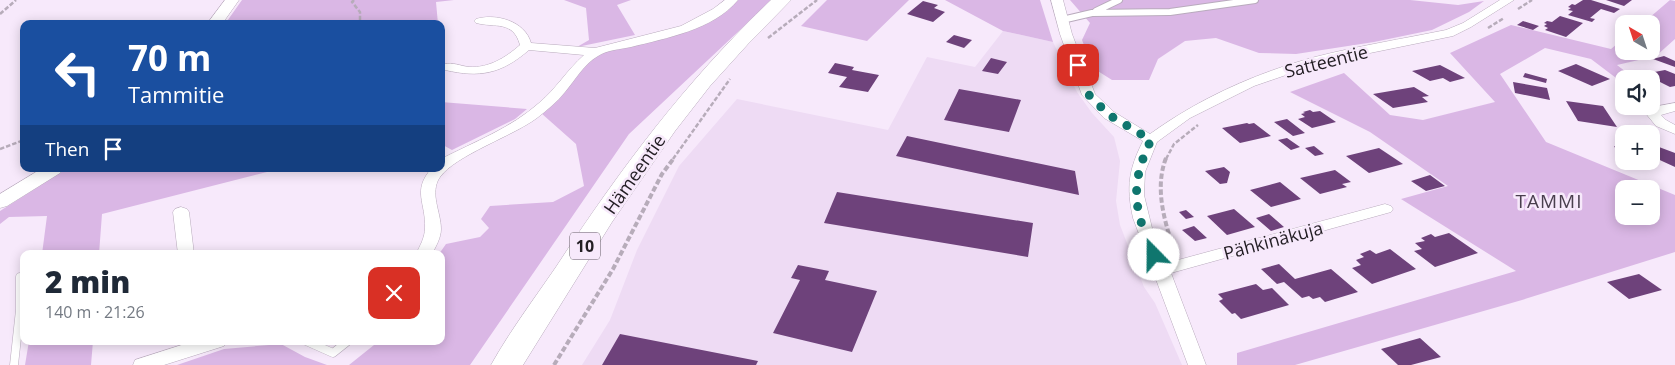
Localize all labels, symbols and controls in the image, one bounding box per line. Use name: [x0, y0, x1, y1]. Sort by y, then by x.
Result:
north arrow: [1615, 15, 1660, 60]
map controls: [1615, 15, 1660, 225]
text: 70 m: [128, 34, 211, 81]
street label: Satteentie: [1282, 39, 1370, 83]
icon: left: [45, 40, 110, 105]
pin: [1057, 44, 1099, 86]
icon: arrive: [1064, 51, 1092, 79]
button: sound: [1615, 70, 1660, 115]
text: Tammitie: [128, 79, 224, 109]
button: +: [1615, 125, 1660, 170]
street label: Hämeentie: [598, 129, 670, 219]
icon: arrive: [99, 135, 127, 163]
text: Then: [45, 136, 89, 162]
button: −: [1615, 180, 1660, 225]
district label: TAMMI: [1516, 188, 1582, 214]
street label: Pähkinäkuja: [1221, 215, 1325, 265]
position arrow: [1127, 228, 1179, 280]
road number: 10: [570, 232, 600, 260]
text: 2 min: [45, 261, 130, 302]
button: close: [368, 267, 420, 319]
text: 140 m · 21:26: [45, 301, 145, 323]

